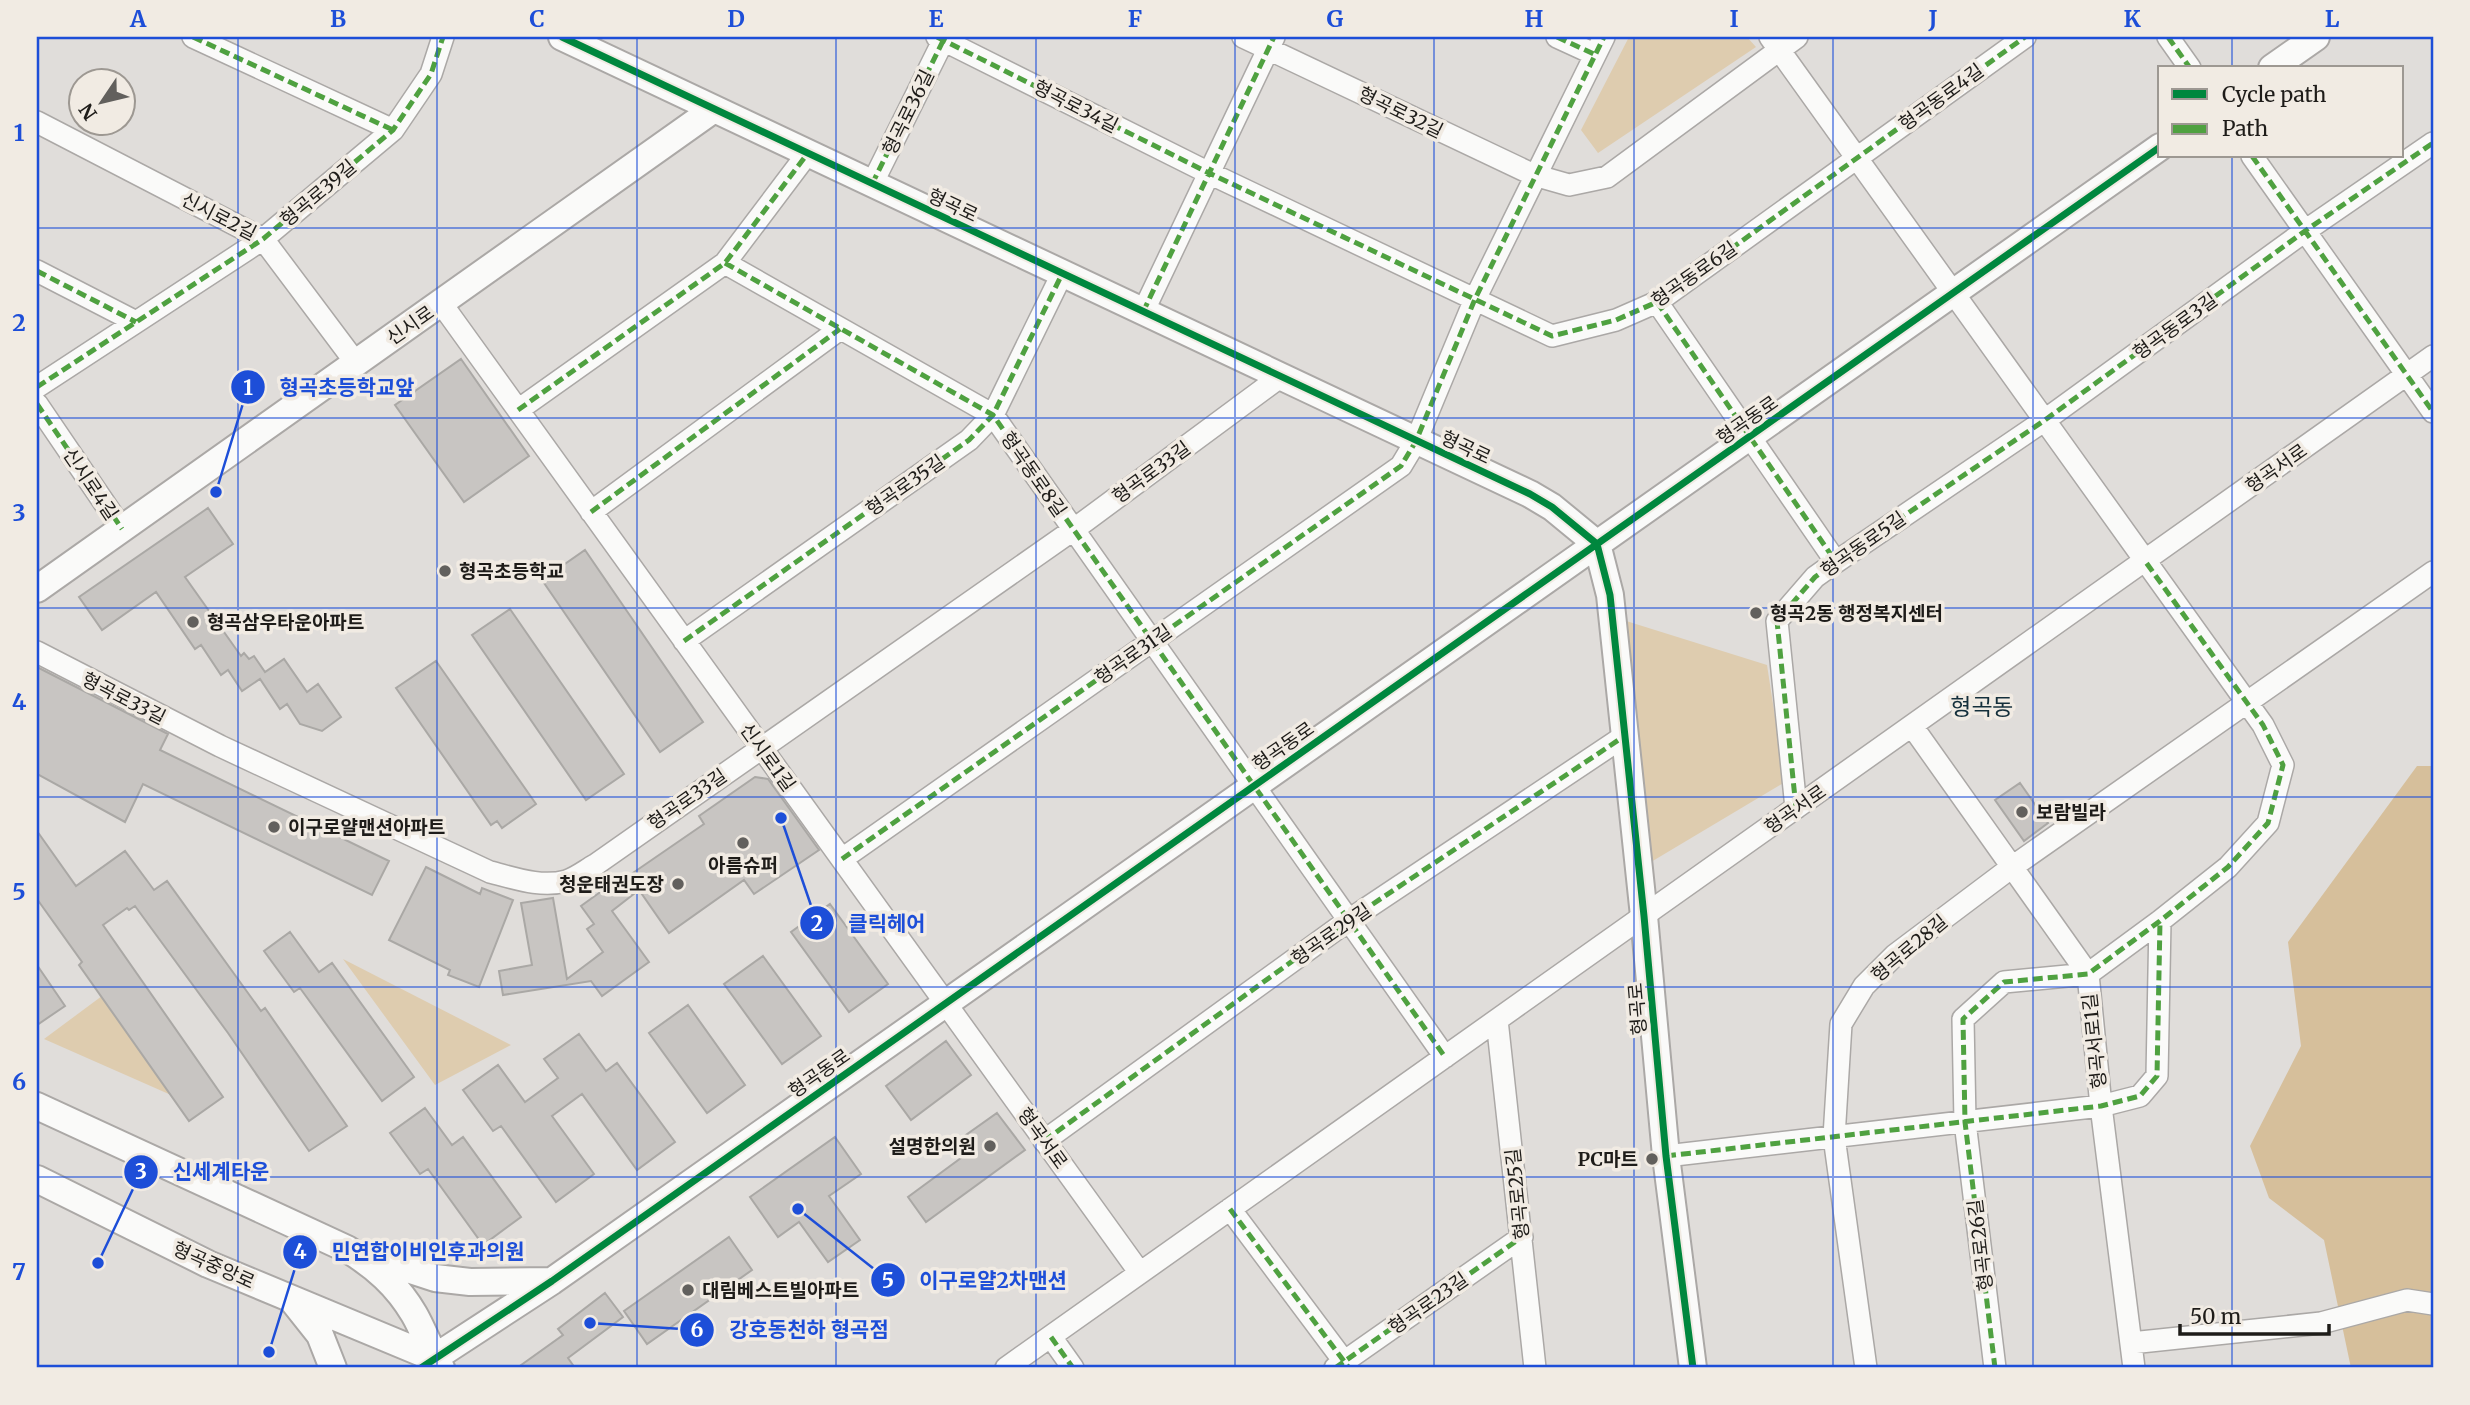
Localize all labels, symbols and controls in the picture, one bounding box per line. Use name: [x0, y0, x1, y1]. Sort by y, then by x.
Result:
text: A: [129, 4, 147, 33]
text: B: [330, 4, 346, 33]
text: C: [529, 4, 545, 33]
text: D: [727, 4, 745, 33]
text: E: [928, 4, 944, 33]
text: F: [1128, 4, 1142, 33]
text: G: [1327, 4, 1344, 33]
text: H: [1525, 4, 1544, 33]
text: I: [1729, 4, 1739, 33]
text: J: [1927, 4, 1938, 33]
text: K: [2123, 4, 2141, 33]
text: L: [2325, 4, 2340, 33]
street label: 형곡동로4길: [1894, 58, 1988, 136]
street label: 형곡로36길: [877, 65, 939, 159]
north arrow: [66, 66, 136, 136]
legend: [2158, 66, 2404, 158]
street label: 형곡로34길: [1029, 74, 1123, 138]
street label: 형곡로32길: [1355, 81, 1447, 143]
text: Cycle path: [2222, 81, 2326, 108]
text: N: [74, 99, 102, 125]
text: Path: [2222, 115, 2268, 142]
text: 1: [14, 118, 25, 147]
street label: 형곡로39길: [275, 154, 361, 232]
street label: 형곡로: [924, 183, 982, 227]
street label: 신시로2길: [177, 187, 261, 245]
street label: 형곡동로6길: [1647, 236, 1741, 312]
street label: 형곡동로3길: [2128, 287, 2222, 365]
street label: 신시로: [382, 300, 438, 350]
text: 2: [12, 308, 26, 337]
callout: 형곡초등학교앞: [231, 366, 429, 408]
text: 1: [243, 374, 253, 401]
text: 형곡초등학교앞: [279, 374, 415, 401]
street label: 형곡동로: [1711, 390, 1783, 450]
street label: 형곡로: [1437, 425, 1495, 469]
street label: 형곡동로8길: [996, 427, 1072, 521]
street label: 형곡로33길: [1107, 436, 1195, 508]
street label: 형곡서로: [2240, 438, 2312, 498]
street label: 신시로4길: [58, 443, 124, 525]
street label: 형곡로35길: [861, 449, 949, 521]
text: 3: [12, 498, 26, 527]
street label: 형곡동로5길: [1816, 506, 1910, 582]
place label: 형곡초등학교: [459, 559, 564, 583]
marker: 형곡초등학교: [437, 563, 453, 579]
place label: 형곡2동 행정복지센터: [1770, 601, 1943, 625]
marker: 형곡2동 행정복지센터: [1748, 605, 1764, 621]
place label: 형곡삼우타운아파트: [207, 610, 364, 634]
marker: 형곡삼우타운아파트: [185, 614, 201, 630]
street label: 형곡로31길: [1090, 619, 1176, 689]
street label: 형곡로33길: [78, 667, 170, 729]
text: 4: [12, 687, 27, 716]
district label: 형곡동: [1950, 692, 2014, 721]
street label: 형곡동로: [1247, 716, 1319, 776]
street label: 신시로1길: [735, 718, 801, 796]
street label: 형곡로33길: [643, 763, 731, 835]
street label: 형곡서로: [1759, 779, 1831, 839]
place label: 보람빌라: [2036, 800, 2106, 824]
marker: 보람빌라: [2014, 804, 2030, 820]
place label: 이구로얄맨션아파트: [288, 815, 445, 839]
marker: 이구로얄맨션아파트: [266, 819, 282, 835]
marker: 아름슈퍼: [735, 835, 751, 851]
place label: 아름슈퍼: [708, 853, 778, 877]
place label: 청운태권도장: [559, 872, 664, 896]
marker: 청운태권도장: [670, 876, 686, 892]
text: 5: [12, 877, 26, 906]
street label: 형곡로29길: [1286, 898, 1376, 970]
callout: 클릭헤어: [799, 902, 940, 944]
street label: 형곡로28길: [1866, 909, 1952, 987]
text: 2: [811, 910, 823, 937]
text: 클릭헤어: [848, 910, 926, 937]
street label: 형곡로: [1623, 982, 1651, 1036]
street label: 형곡서로1길: [2077, 992, 2111, 1090]
street label: 형곡동로: [783, 1043, 855, 1103]
text: 6: [12, 1067, 26, 1096]
street label: 형곡서로: [1013, 1103, 1073, 1173]
place label: 설명한의원: [889, 1134, 976, 1158]
marker: 설명한의원: [982, 1138, 998, 1154]
street label: 형곡로25길: [1500, 1147, 1534, 1241]
place label: PC마트: [1577, 1147, 1638, 1171]
callout: 신세계타운: [123, 1151, 283, 1193]
marker: PC마트: [1644, 1151, 1660, 1167]
text: 3: [135, 1158, 147, 1185]
text: 신세계타운: [173, 1158, 269, 1185]
street label: 형곡로26길: [1962, 1198, 1998, 1292]
callout: 민연합이비인후과의원: [283, 1231, 539, 1273]
street label: 형곡중앙로: [169, 1236, 259, 1294]
text: 4: [293, 1238, 307, 1265]
text: 민연합이비인후과의원: [331, 1238, 525, 1265]
text: 7: [12, 1257, 26, 1286]
callout: 이구로얄2차맨션: [870, 1259, 1081, 1301]
text: 5: [882, 1267, 894, 1294]
text: 이구로얄2차맨션: [919, 1267, 1067, 1294]
street label: 형곡로23길: [1384, 1267, 1472, 1339]
place label: 대림베스트빌아파트: [702, 1278, 859, 1302]
marker: 대림베스트빌아파트: [680, 1282, 696, 1298]
scale bar: [2180, 1293, 2328, 1337]
text: 50 m: [2190, 1303, 2241, 1330]
callout: 강호동천하 형곡점: [680, 1309, 902, 1351]
text: 6: [691, 1316, 704, 1343]
text: 강호동천하 형곡점: [729, 1316, 889, 1343]

